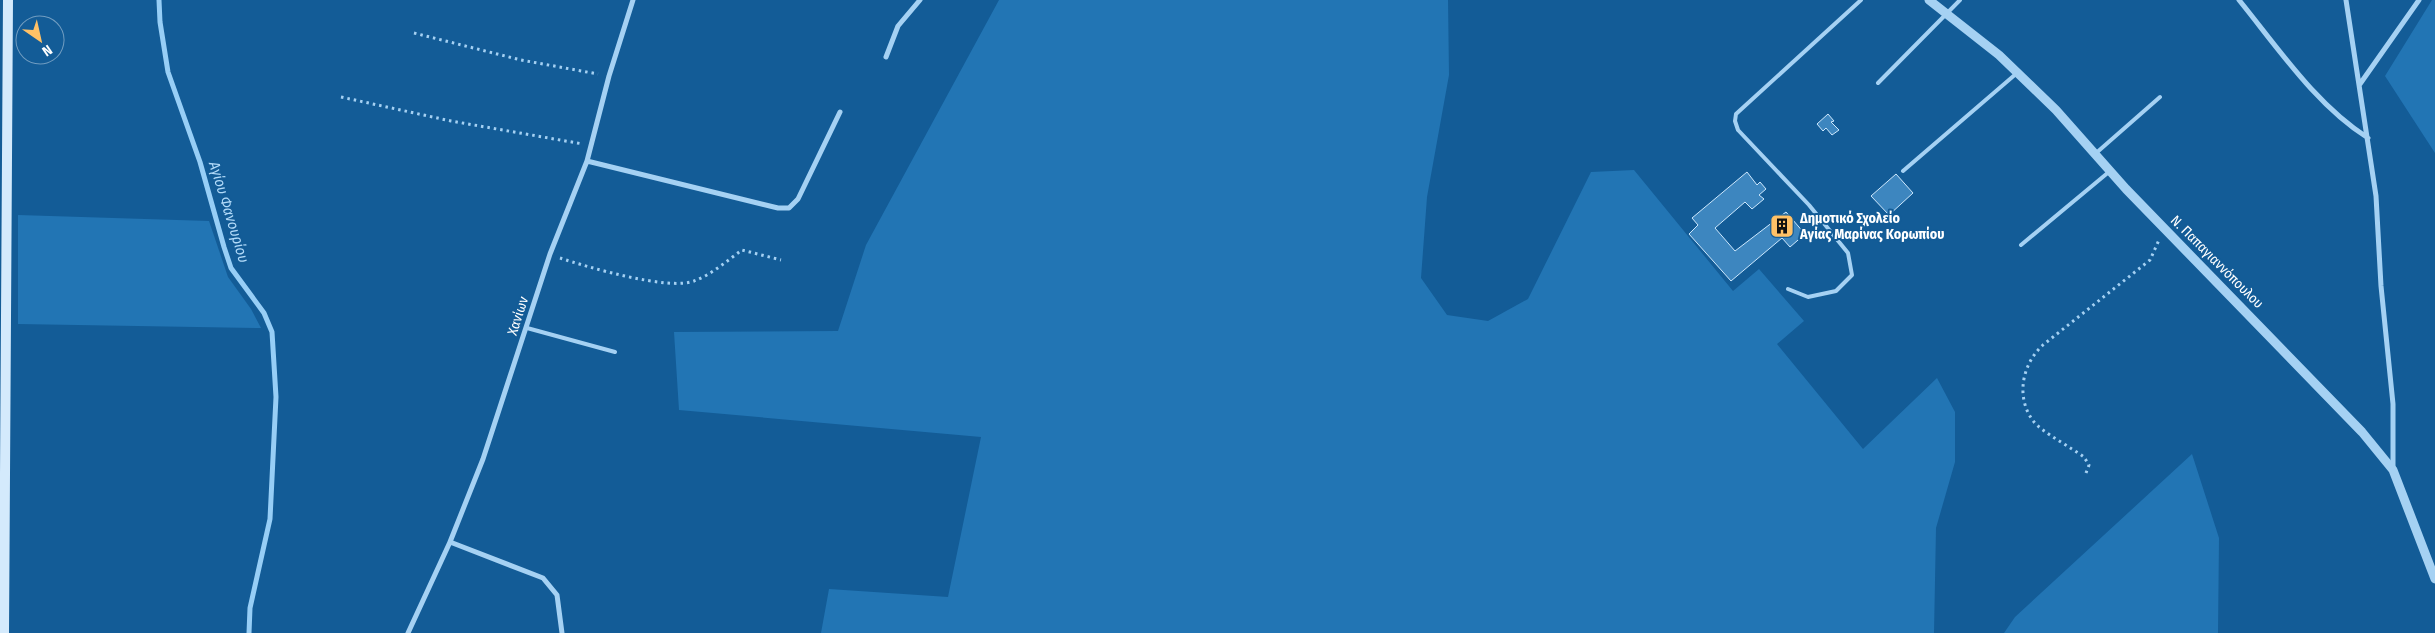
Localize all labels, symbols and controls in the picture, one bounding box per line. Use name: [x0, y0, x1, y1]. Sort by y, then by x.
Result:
north arrow: [15, 15, 65, 65]
text: N: [39, 41, 55, 60]
water label: Αγίου Φανουρίου: [205, 158, 253, 265]
place label: Δημοτικό Σχολείο Αγίας Μαρίνας Κορωπίου: [1799, 210, 1944, 243]
street label: Ν. Παπαγιαννόπουλου: [2167, 212, 2267, 312]
building icon: Δημοτικό Σχολείο Αγίας Μαρίνας Κορωπίου: [1769, 213, 1795, 239]
street label: Χανίων: [504, 294, 532, 338]

